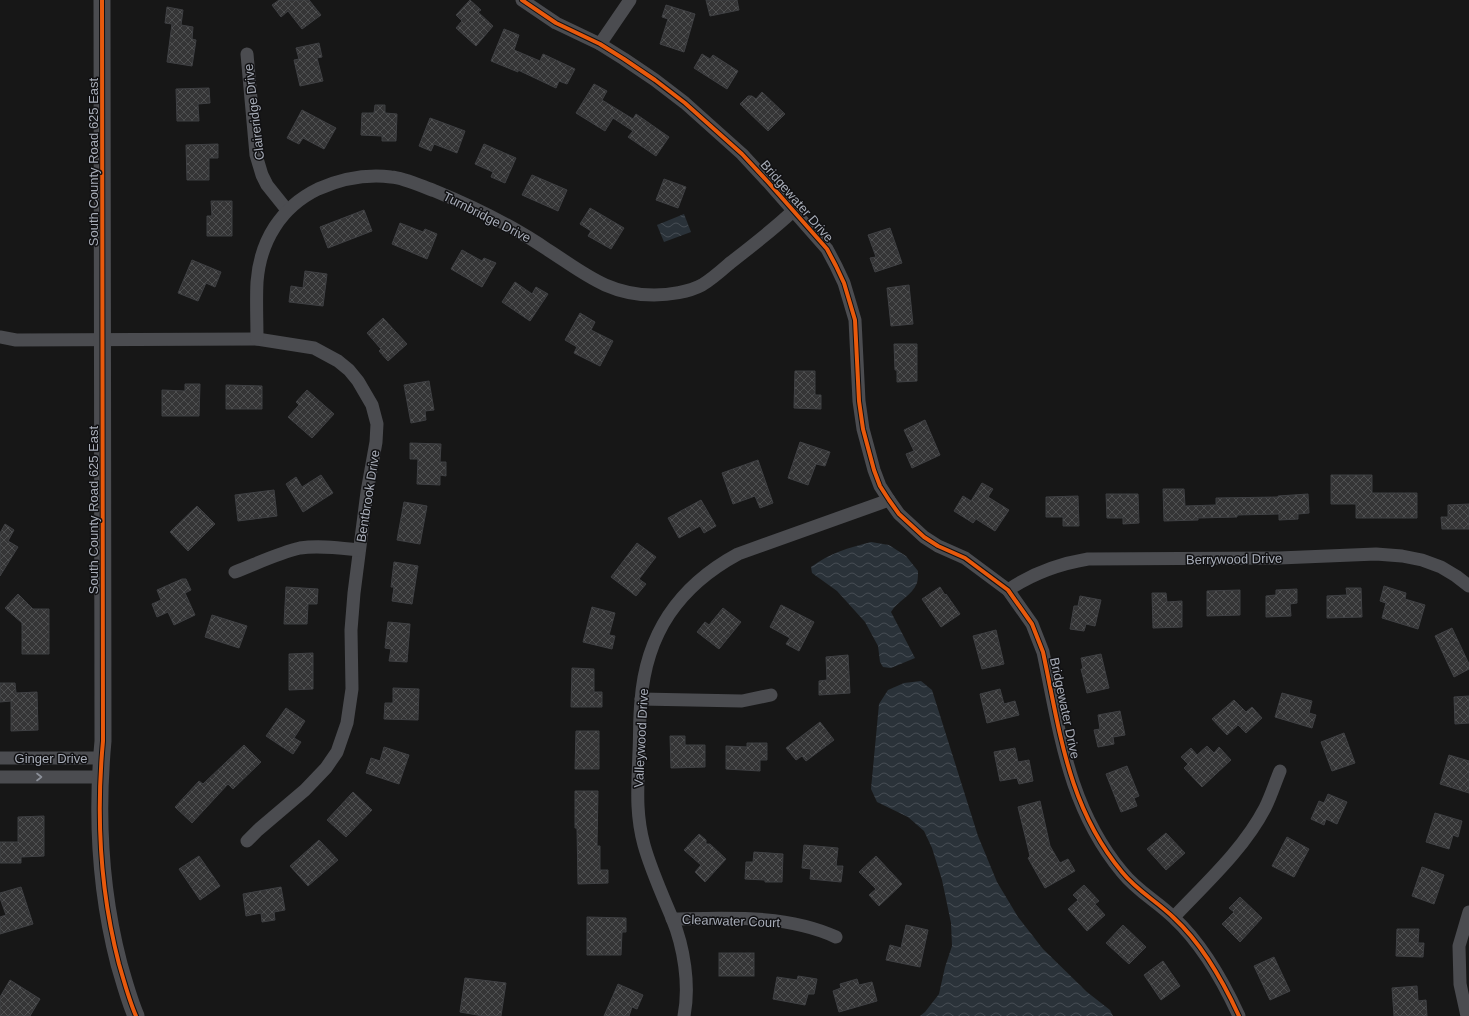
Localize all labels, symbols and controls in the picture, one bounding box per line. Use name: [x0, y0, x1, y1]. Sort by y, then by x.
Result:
street label: Claireridge Drive: [241, 63, 267, 161]
street label: South County Road 625 East: [86, 77, 101, 246]
street label: Bridgewater Drive: [757, 157, 837, 245]
street label: Turnbridge Drive: [441, 188, 533, 246]
street label: South County Road 625 East: [86, 425, 101, 594]
street label: Bentbrook Drive: [353, 449, 383, 543]
street label: Berrywood Drive: [1186, 551, 1282, 567]
street label: Bridgewater Drive: [1047, 656, 1083, 760]
street label: Valleywood Drive: [631, 688, 651, 788]
street label: Ginger Drive: [15, 751, 87, 766]
one-way arrow: [36, 773, 42, 781]
street label: Clearwater Court: [682, 912, 781, 930]

